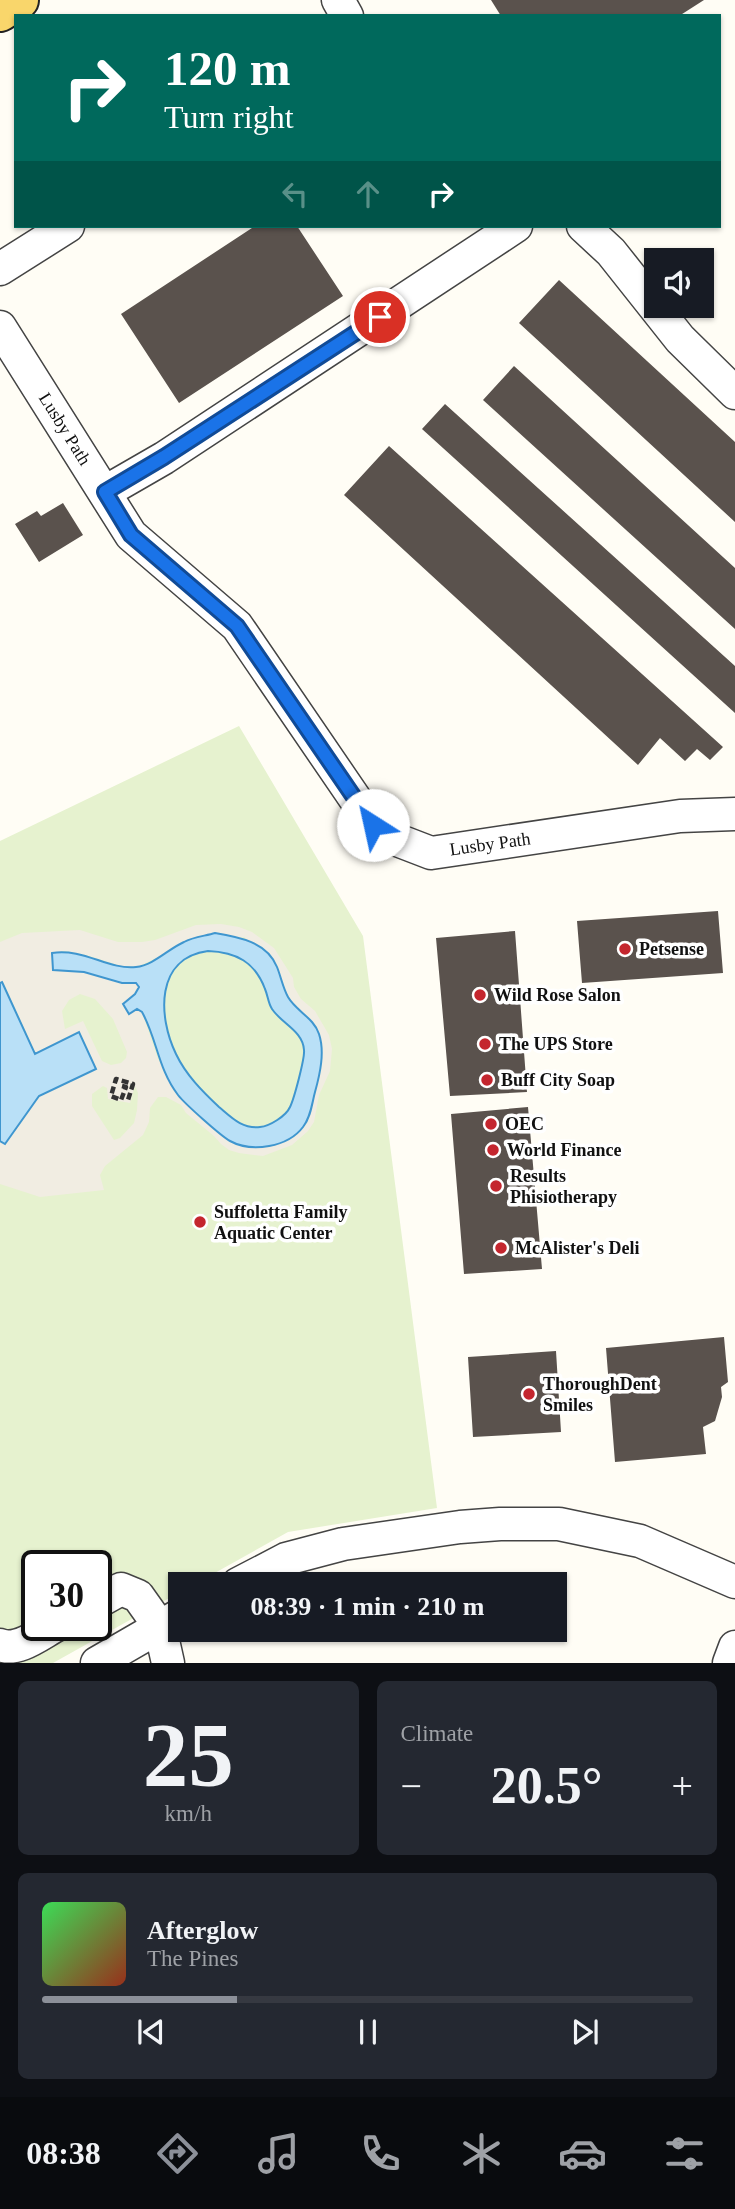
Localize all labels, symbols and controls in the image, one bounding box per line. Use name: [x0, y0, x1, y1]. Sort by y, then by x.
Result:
text: 120 m: [164, 41, 291, 96]
icon: right: [49, 42, 140, 133]
text: Turn right: [164, 99, 294, 135]
icon: left: [276, 175, 314, 213]
icon: ahead: [349, 175, 387, 213]
icon: right: [422, 175, 460, 213]
map controls: [644, 248, 714, 318]
button: sound: [644, 248, 714, 318]
pin: [350, 287, 410, 347]
icon: arrive: [361, 298, 399, 336]
street label: Lusby Path: [35, 389, 95, 469]
position arrow: [336, 788, 410, 862]
street label: Lusby Path: [448, 828, 532, 860]
place label: Petsense: [639, 939, 704, 959]
marker: Petsense: [617, 941, 633, 957]
place label: Wild Rose Salon: [494, 985, 621, 1005]
marker: Wild Rose Salon: [472, 987, 488, 1003]
place label: The UPS Store: [499, 1034, 613, 1054]
marker: The UPS Store: [477, 1036, 493, 1052]
place label: Buff City Soap: [501, 1070, 615, 1090]
marker: Buff City Soap: [479, 1072, 495, 1088]
place label: OEC: [505, 1114, 544, 1134]
marker: OEC: [483, 1116, 499, 1132]
place label: World Finance: [507, 1140, 622, 1160]
marker: World Finance: [485, 1142, 501, 1158]
place label: Results Phisiotherapy: [510, 1166, 617, 1207]
marker: Results Phisiotherapy: [488, 1178, 504, 1194]
place label: Suffoletta Family Aquatic Center: [214, 1202, 347, 1243]
marker: Suffoletta Family Aquatic Center: [192, 1214, 208, 1230]
place label: McAlister's Deli: [515, 1238, 639, 1258]
marker: McAlister's Deli: [493, 1240, 509, 1256]
place label: ThoroughDent Smiles: [543, 1374, 657, 1415]
marker: ThoroughDent Smiles: [521, 1386, 537, 1402]
speed limit sign: 30: [21, 1550, 112, 1641]
text: 08:39 · 1 min · 210 m: [251, 1592, 485, 1621]
text: 25: [143, 1705, 234, 1806]
text: Climate: [401, 1721, 473, 1746]
text: 20.5°: [491, 1757, 603, 1814]
text: −: [401, 1765, 422, 1807]
text: +: [672, 1765, 693, 1807]
text: km/h: [165, 1801, 212, 1826]
text: Afterglow: [147, 1916, 258, 1945]
text: The Pines: [147, 1946, 238, 1971]
icon: previous: [132, 2013, 170, 2051]
icon: pause: [349, 2013, 387, 2051]
icon: next: [566, 2013, 604, 2051]
icon: directions: [153, 2129, 202, 2178]
icon: music: [254, 2129, 303, 2178]
icon: phone: [356, 2129, 405, 2178]
icon: climate: [457, 2129, 506, 2178]
icon: car: [558, 2129, 607, 2178]
icon: filters: [660, 2129, 709, 2178]
text: 08:38: [26, 2135, 101, 2171]

